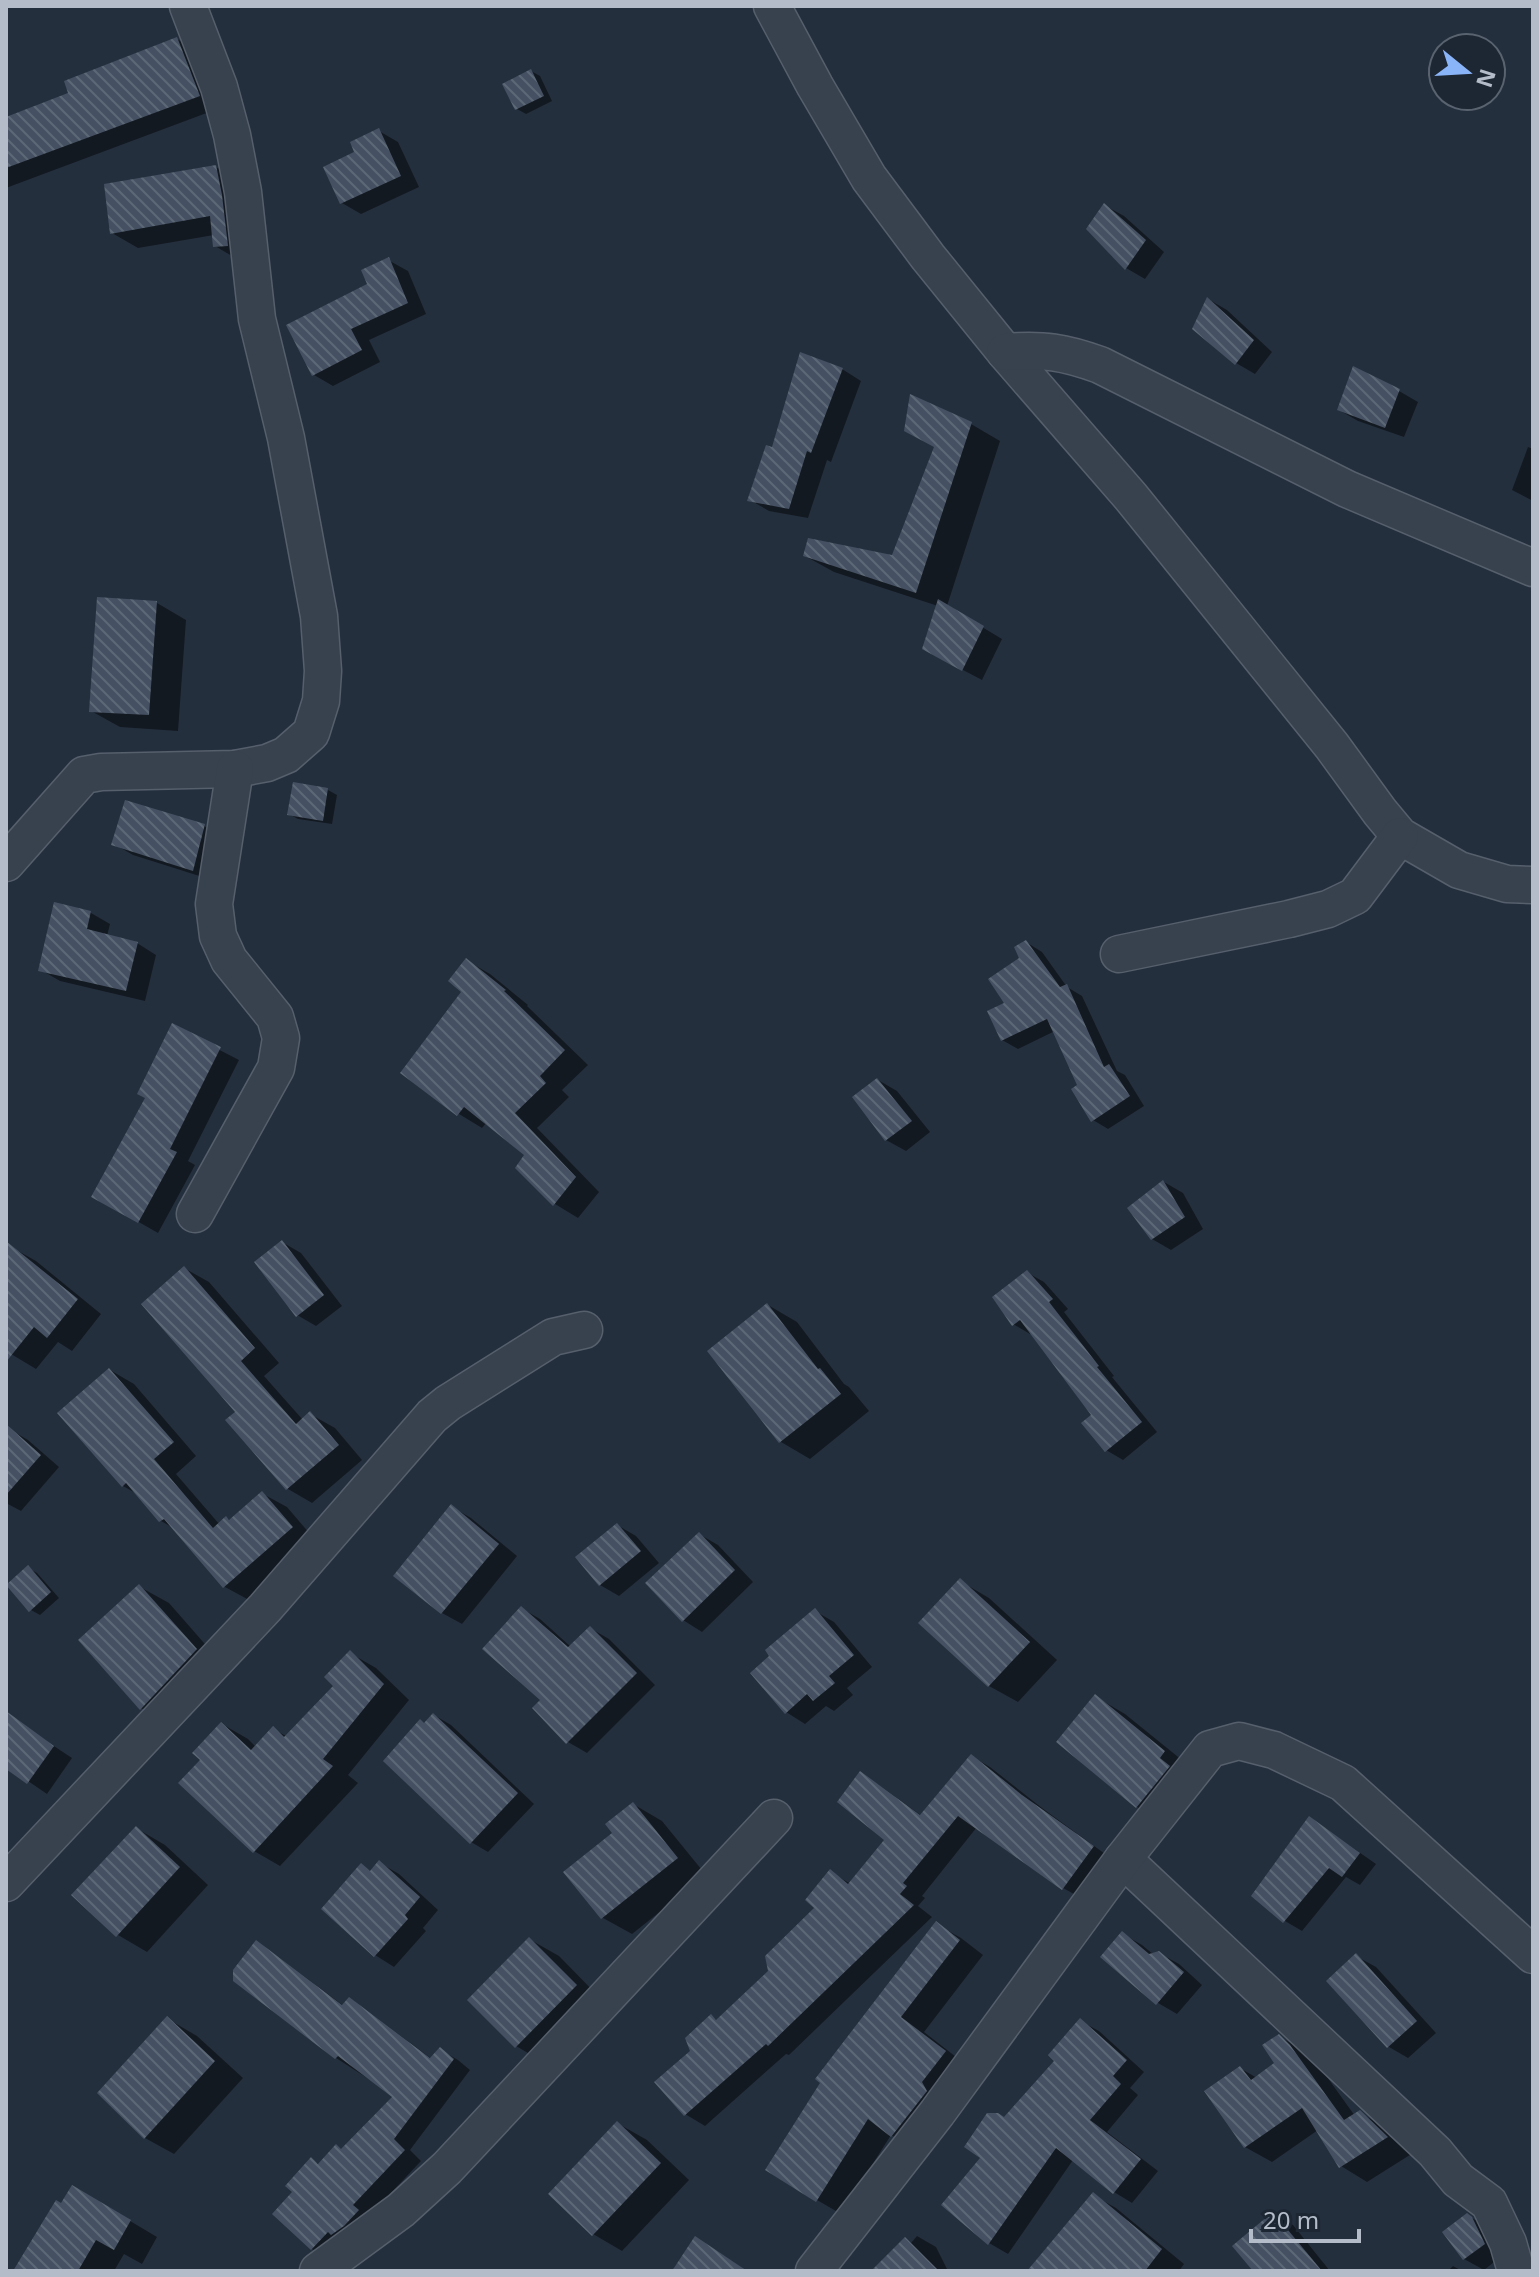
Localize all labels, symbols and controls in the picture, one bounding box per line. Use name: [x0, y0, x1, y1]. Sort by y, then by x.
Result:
north arrow: [1427, 32, 1507, 112]
text: N: [1470, 65, 1504, 92]
scale bar: [1251, 2193, 1359, 2243]
text: 20 m: [1263, 2203, 1319, 2236]

